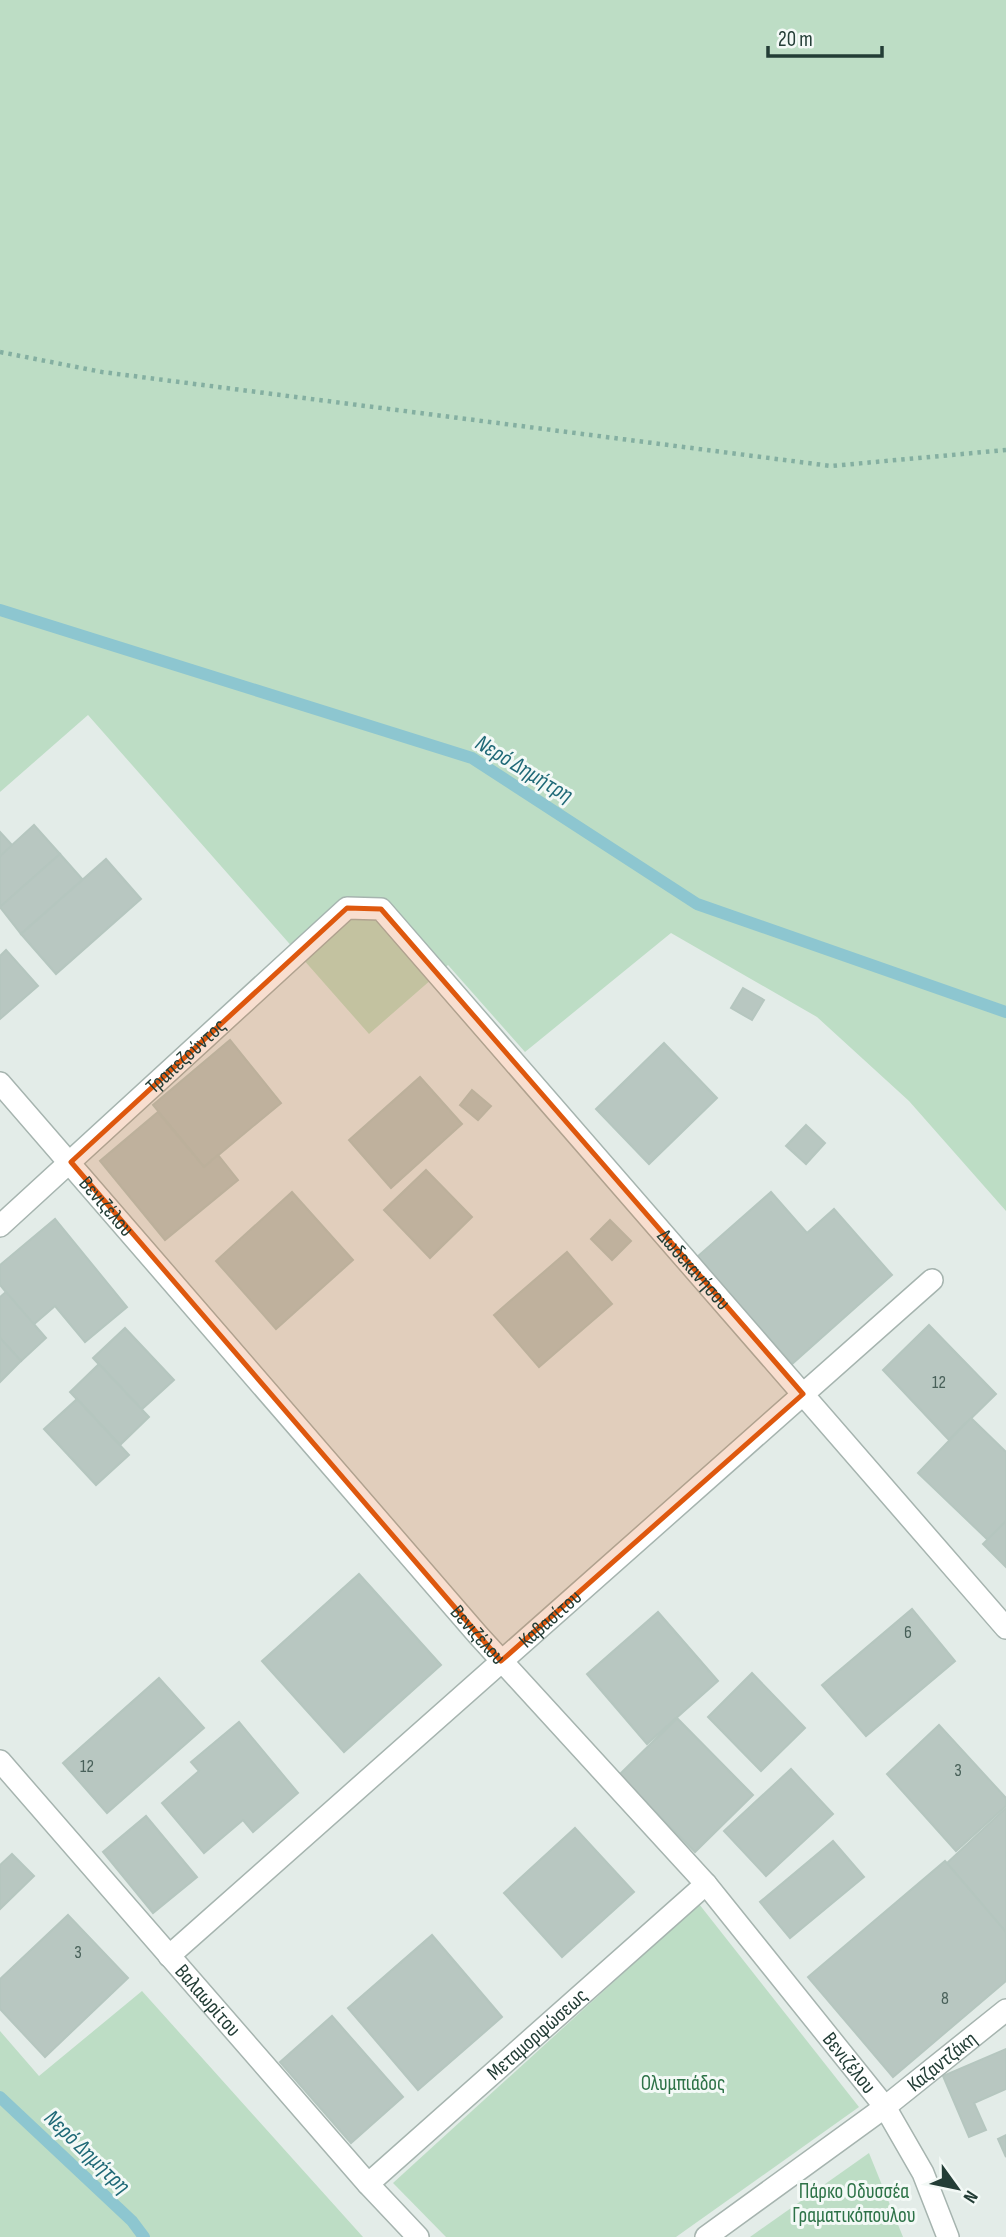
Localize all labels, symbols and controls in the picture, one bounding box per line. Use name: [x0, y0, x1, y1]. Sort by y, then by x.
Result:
scale bar: [768, 14, 882, 58]
text: 20 m: [778, 27, 813, 52]
water label: Νερό Δημήτρη: [470, 729, 578, 809]
street label: Τραπεζούντος: [141, 1013, 231, 1099]
street label: Βενιζέλου: [74, 1171, 139, 1241]
street label: Δωδεκανήσου: [652, 1224, 736, 1315]
house number: 12: [932, 1372, 946, 1393]
street label: Καβασίτου: [514, 1584, 586, 1653]
street label: Βενιζέλου: [445, 1600, 511, 1670]
house number: 6: [904, 1622, 912, 1643]
house number: 12: [80, 1756, 94, 1777]
house number: 3: [954, 1760, 962, 1781]
house number: 3: [74, 1942, 82, 1963]
street label: Βαλαωρίτου: [170, 1959, 246, 2041]
street label: Μεταμορφώσεως: [482, 1983, 592, 2085]
house number: 8: [941, 1988, 949, 2009]
street label: Καζαντζάκη: [902, 2026, 982, 2097]
street label: Βενιζέλου: [817, 2027, 882, 2098]
park label: Ολυμπιάδος: [641, 2071, 725, 2096]
water label: Νερό Δημήτρη: [38, 2104, 136, 2200]
north arrow: [922, 2153, 992, 2223]
park label: Πάρκο Οδυσσέα Γραματικόπουλου: [792, 2179, 916, 2228]
text: N: [958, 2186, 982, 2207]

